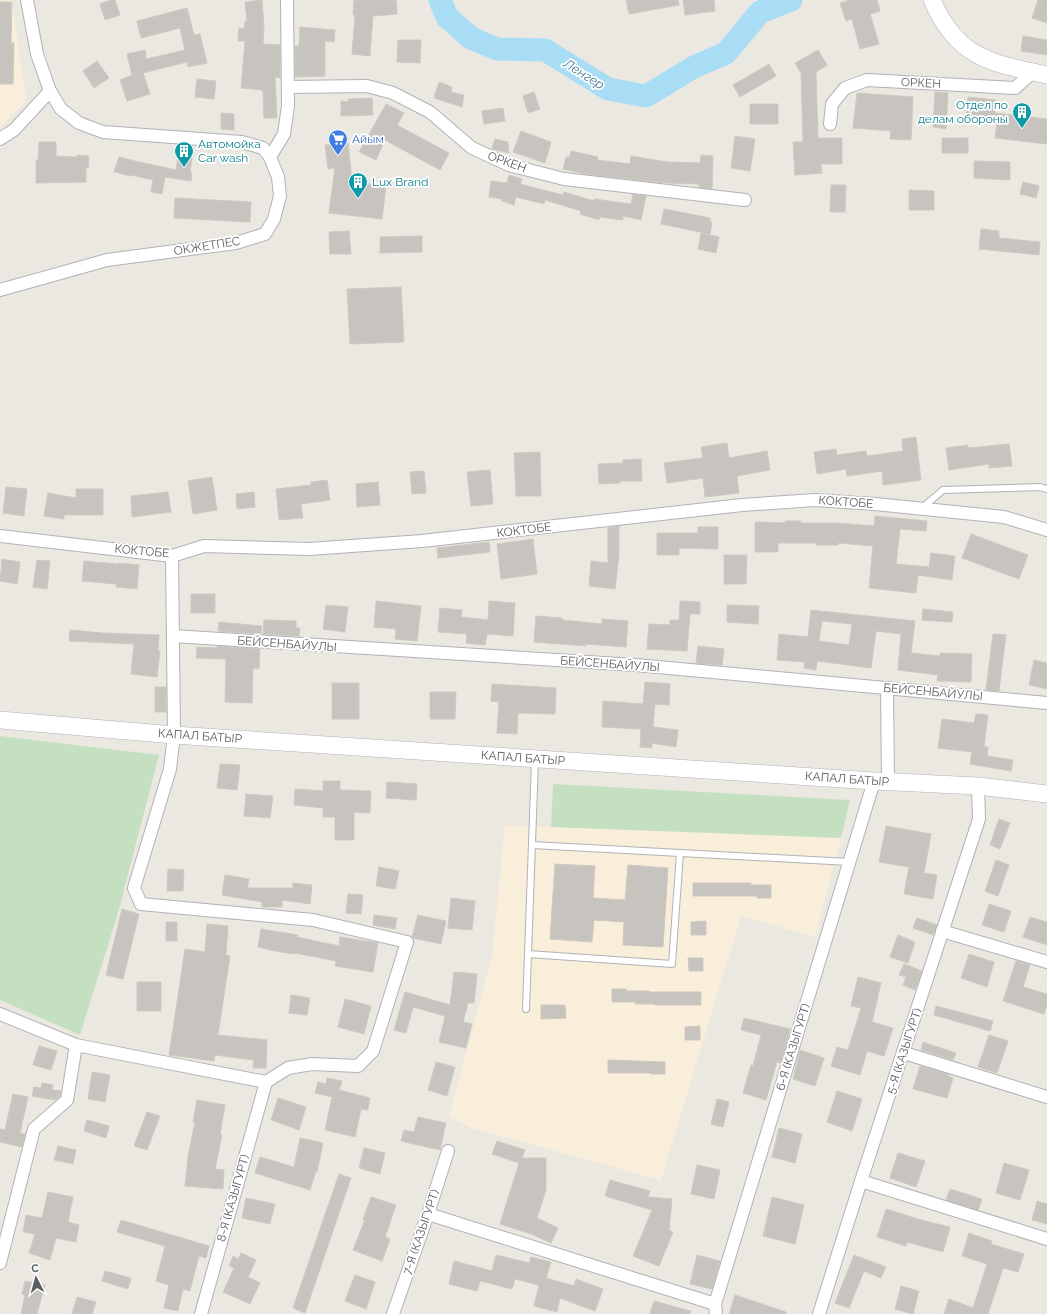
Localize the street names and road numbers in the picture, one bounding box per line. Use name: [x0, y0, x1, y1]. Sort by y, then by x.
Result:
street label: ОРКЕН: [901, 75, 941, 91]
street label: ОРКЕН: [486, 149, 528, 175]
street label: ОКЖЕТПЕС: [173, 234, 241, 258]
street label: КОКТОБЕ: [818, 493, 874, 511]
street label: КОКТОБЕ: [496, 520, 552, 540]
street label: КОКТОБЕ: [114, 542, 170, 560]
street label: БЕЙСЕНБАЙУЛЫ: [237, 634, 337, 654]
street label: БЕЙСЕНБАЙУЛЫ: [560, 654, 660, 674]
street label: БЕЙСЕНБАЙУЛЫ: [883, 681, 983, 703]
street label: КАПАЛ БАТЫР: [158, 726, 243, 746]
street label: КАПАЛ БАТЫР: [481, 748, 566, 768]
street label: КАПАЛ БАТЫР: [805, 769, 890, 789]
street label: 6-Я (КАЗЫГУРТ): [773, 1002, 813, 1092]
street label: 5-Я (КАЗЫГУРТ): [884, 1006, 924, 1096]
street label: 8-Я (КАЗЫГУРТ): [214, 1153, 252, 1243]
street label: 7-Я (КАЗЫГУРТ): [400, 1188, 442, 1276]

